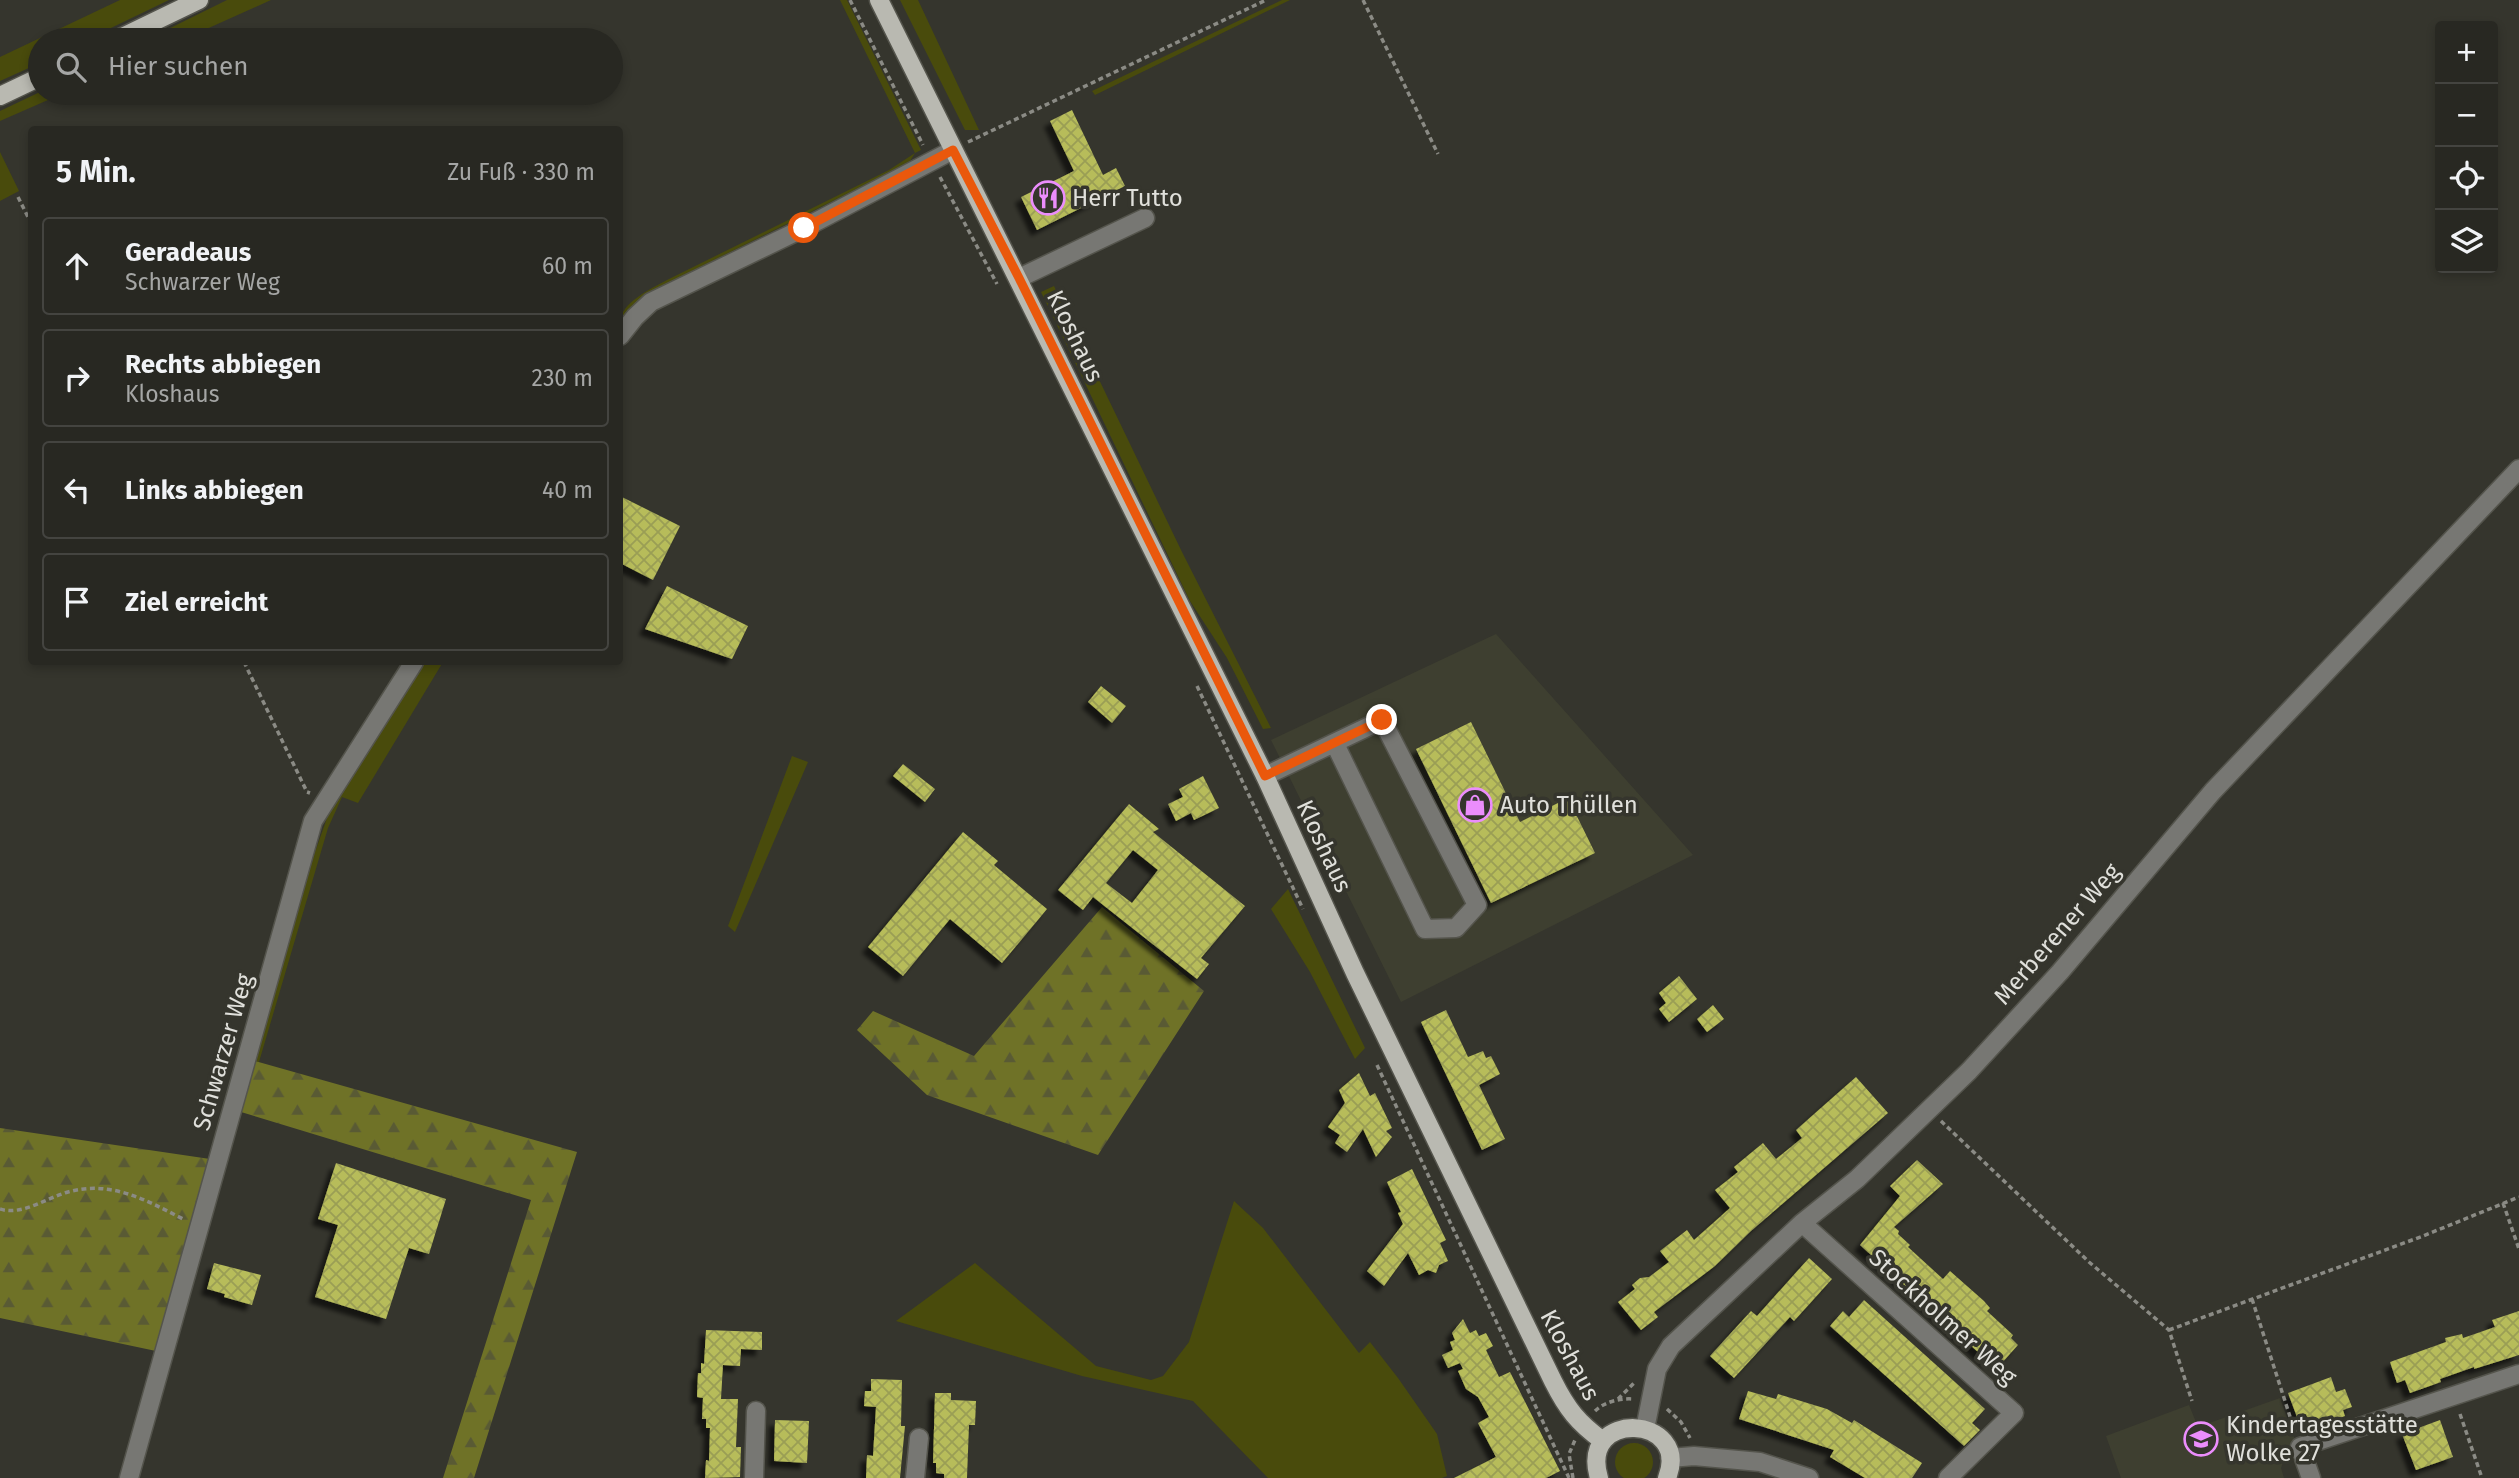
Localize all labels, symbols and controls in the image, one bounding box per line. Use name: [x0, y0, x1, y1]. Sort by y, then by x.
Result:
map controls: [2435, 21, 2498, 273]
button: +: [2435, 21, 2498, 84]
search box: [28, 28, 623, 105]
icon: search: [52, 48, 90, 86]
text: Hier suchen: [108, 51, 248, 82]
button: −: [2435, 84, 2498, 147]
button: locate: [2435, 147, 2498, 210]
text: 5 Min.: [56, 154, 136, 190]
text: Zu Fuß · 330 m: [447, 158, 595, 186]
restaurant icon: Herr Tutto: [1029, 179, 1067, 217]
place label: Herr Tutto: [1072, 184, 1183, 212]
button: layers: [2435, 210, 2498, 273]
route start: [788, 212, 819, 243]
text: Geradeaus: [125, 237, 251, 268]
icon: ahead: [58, 247, 96, 285]
text: 60 m: [542, 252, 593, 280]
text: Schwarzer Weg: [125, 268, 280, 296]
street label: Kloshaus: [1041, 286, 1109, 386]
text: Rechts abbiegen: [125, 349, 321, 380]
icon: right: [58, 359, 96, 397]
text: 230 m: [532, 364, 593, 392]
text: Kloshaus: [125, 380, 219, 408]
icon: left: [58, 471, 96, 509]
text: Links abbiegen: [125, 475, 304, 506]
text: 40 m: [542, 476, 593, 504]
icon: arrive: [58, 583, 96, 621]
text: Ziel erreicht: [125, 587, 268, 618]
route end: [1366, 704, 1397, 735]
shop icon: Auto Thüllen: [1456, 786, 1494, 824]
place label: Auto Thüllen: [1500, 791, 1638, 819]
street label: Kloshaus: [1290, 795, 1358, 897]
street label: Merberener Weg: [1988, 857, 2126, 1010]
street label: Schwarzer Weg: [187, 970, 259, 1134]
street label: Stockholmer Weg: [1864, 1243, 2023, 1391]
street label: Kloshaus: [1534, 1305, 1606, 1405]
place label: Kindertagesstätte Wolke 27: [2226, 1411, 2418, 1467]
school or university icon: Kindertagesstätte Wolke 27: [2182, 1420, 2220, 1458]

